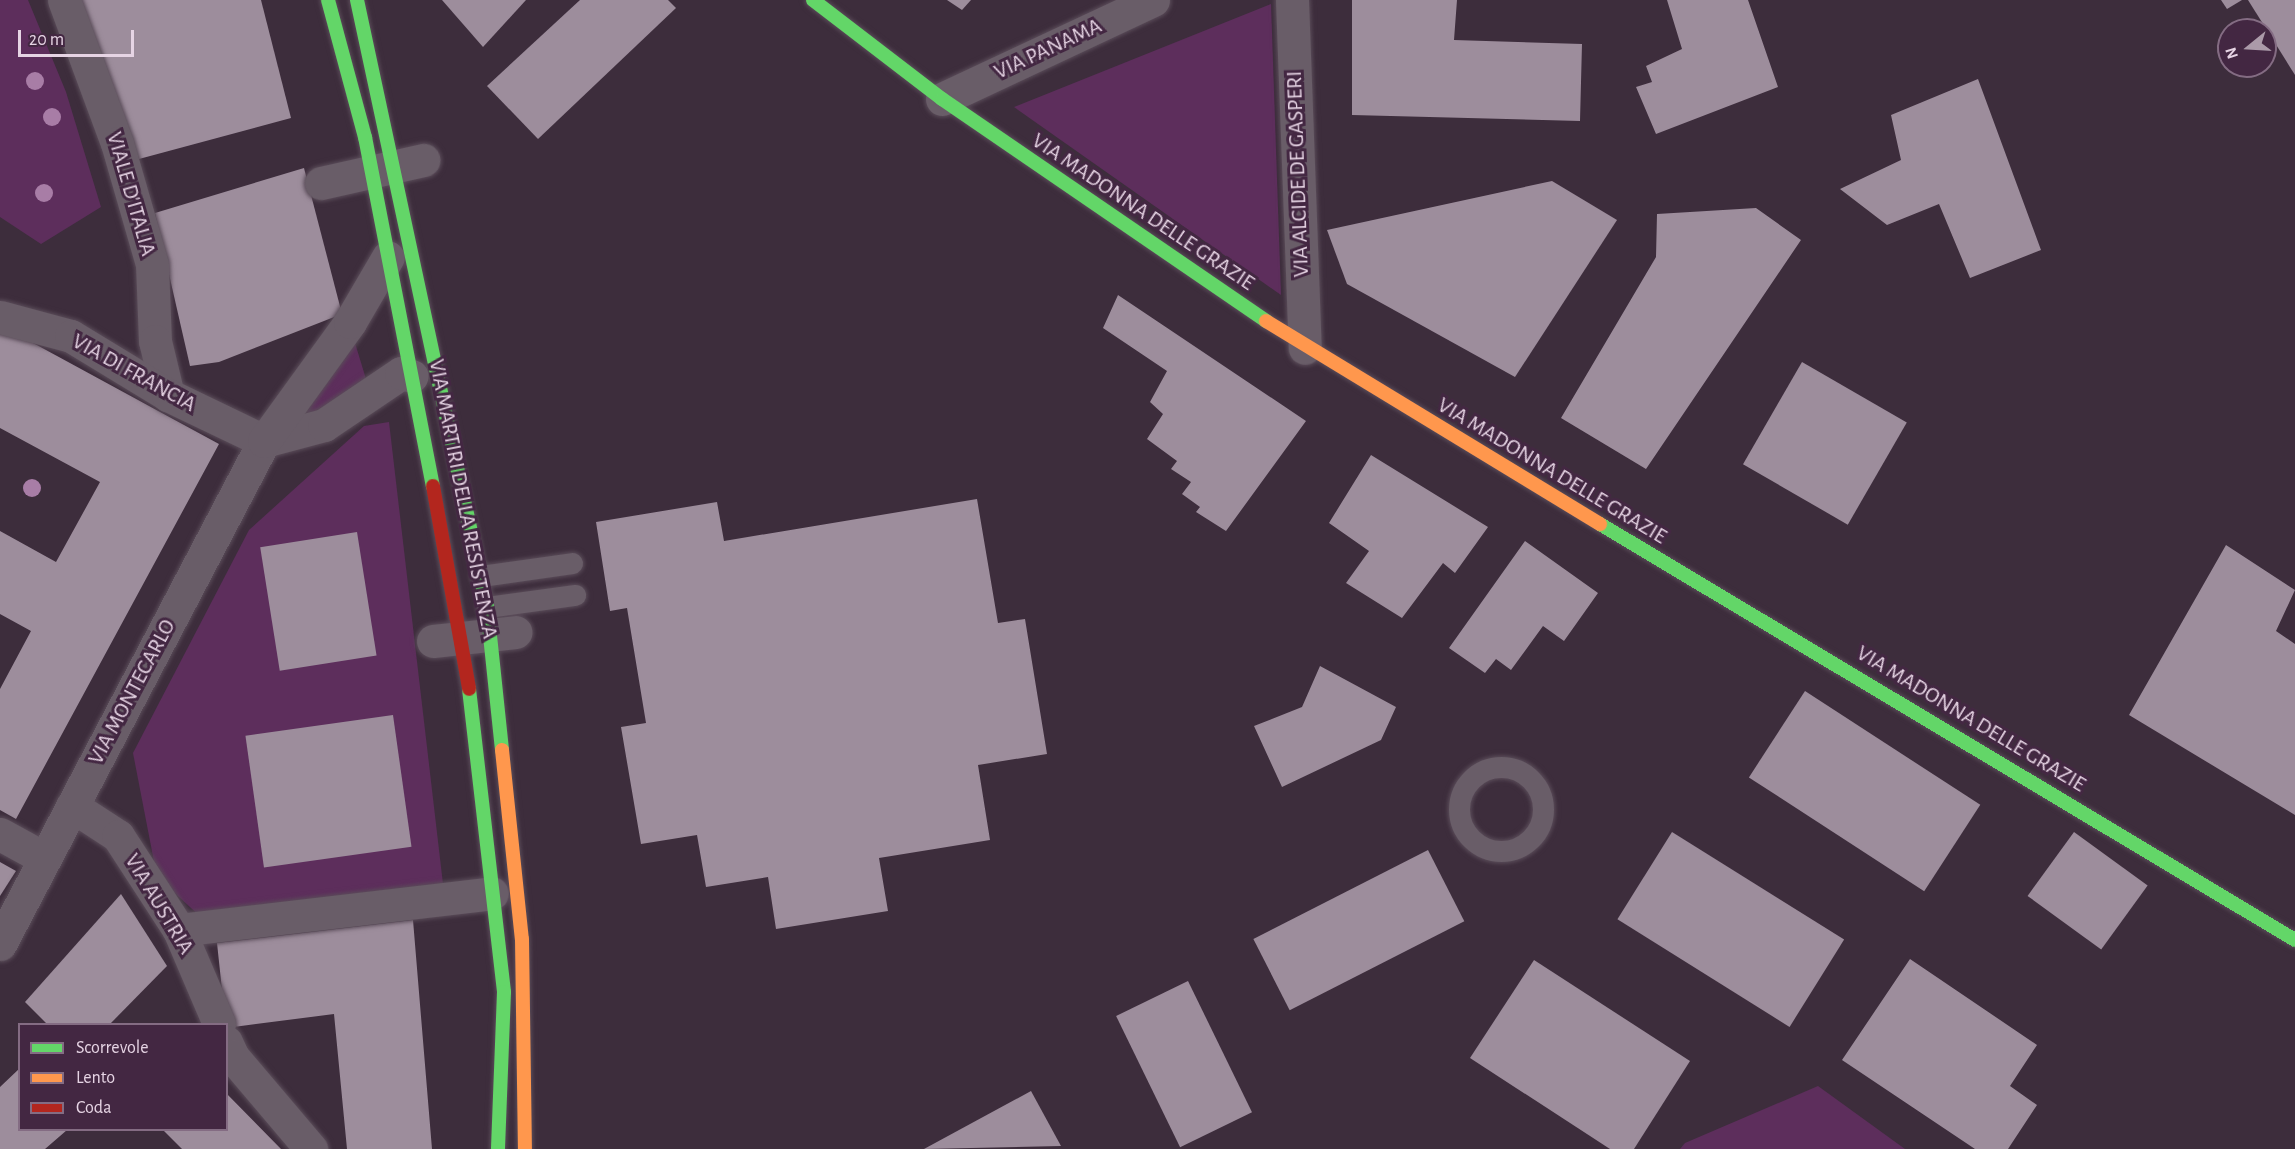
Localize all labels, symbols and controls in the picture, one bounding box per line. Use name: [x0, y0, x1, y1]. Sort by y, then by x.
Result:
street label: VIA PANAMA: [990, 13, 1106, 85]
scale bar: [21, 18, 136, 56]
north arrow: [2217, 18, 2277, 78]
text: 20 m: [29, 31, 64, 49]
text: N: [2222, 45, 2241, 61]
street label: VIA ALCIDE DE GASPERI: [1281, 70, 1315, 278]
street label: VIA MADONNA DELLE GRAZIE: [1027, 128, 1259, 296]
street label: VIALE D'ITALIA: [101, 129, 161, 259]
street label: VIA DI FRANCIA: [67, 328, 201, 418]
street label: VIA MARTIRI DELLA RESISTENZA: [423, 357, 503, 641]
street label: VIA MADONNA DELLE GRAZIE: [1433, 392, 1671, 550]
street label: VIA MONTECARLO: [83, 615, 181, 769]
street label: VIA MADONNA DELLE GRAZIE: [1852, 640, 2090, 798]
street label: VIA AUSTRIA: [119, 849, 199, 959]
legend: [18, 1023, 228, 1131]
text: Scorrevole: [76, 1039, 149, 1057]
text: Lento: [76, 1069, 115, 1087]
text: Coda: [76, 1099, 111, 1117]

